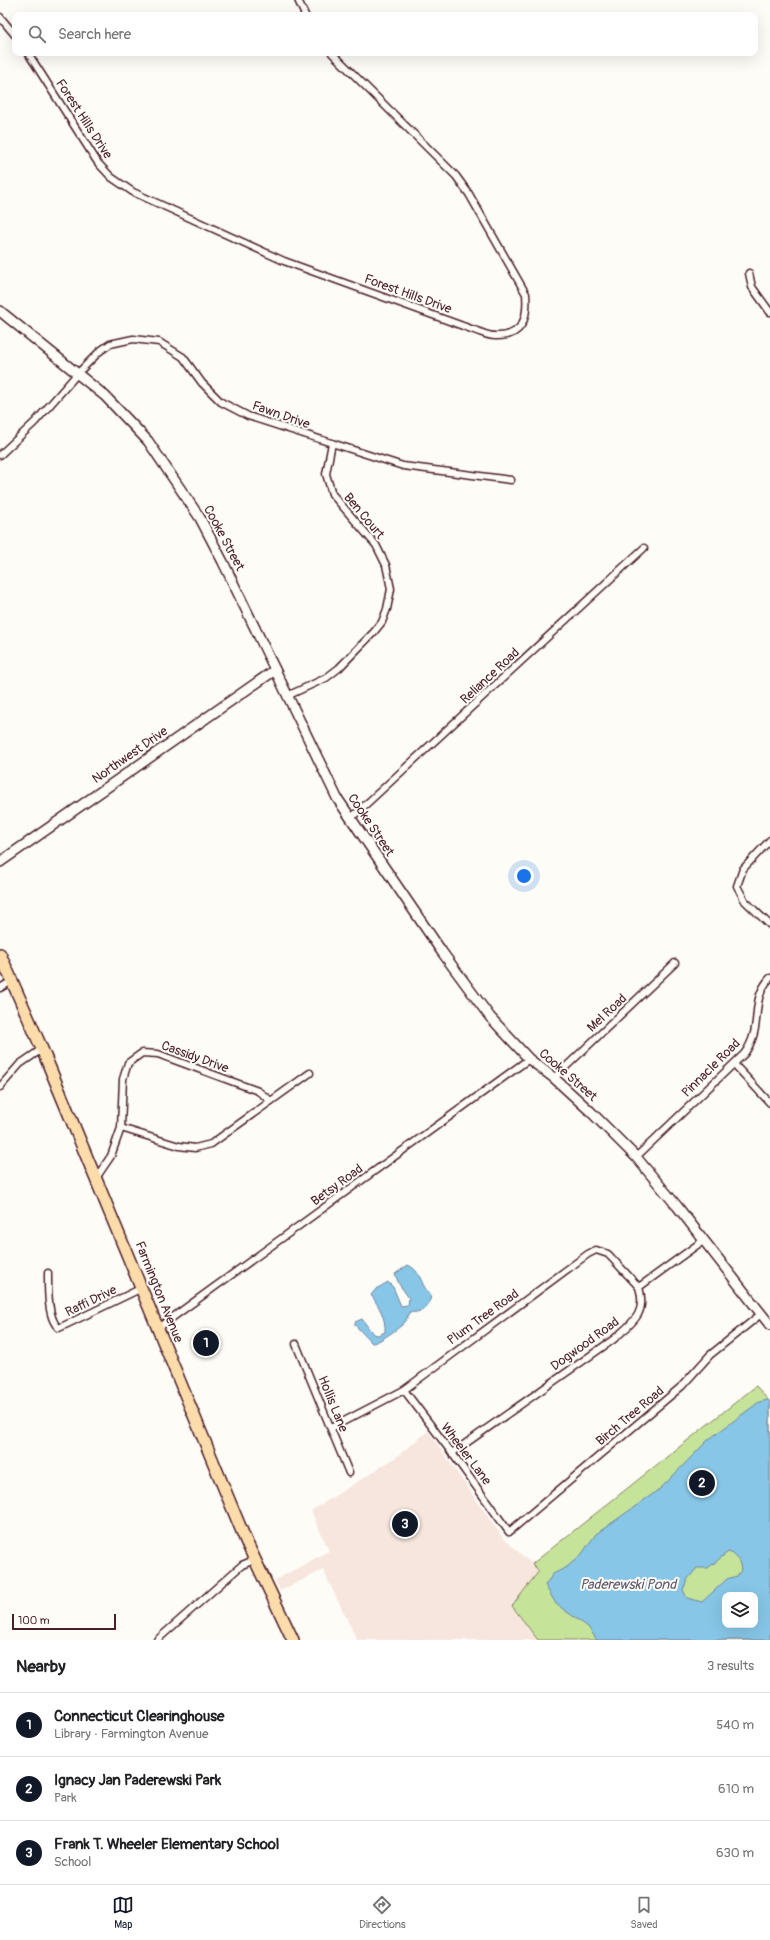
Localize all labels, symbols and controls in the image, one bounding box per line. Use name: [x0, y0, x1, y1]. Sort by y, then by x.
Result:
search box: [12, 12, 758, 56]
icon: search: [26, 23, 48, 45]
text: Search here: [58, 25, 131, 44]
street label: Forest Hills Drive: [52, 76, 116, 162]
street label: Forest Hills Drive: [362, 271, 454, 317]
street label: Fawn Drive: [250, 398, 312, 432]
street label: Ben Court: [340, 490, 388, 543]
street label: Cooke Street: [200, 503, 248, 574]
street label: Reliance Road: [457, 645, 523, 707]
street label: Northwest Drive: [89, 723, 171, 787]
street label: Cooke Street: [344, 791, 398, 860]
your location: [514, 866, 534, 886]
street label: Mel Road: [584, 991, 630, 1035]
street label: Pinnacle Road: [678, 1035, 744, 1101]
street label: Cassidy Drive: [159, 1037, 231, 1077]
street label: Cooke Street: [536, 1045, 601, 1105]
street label: Betsy Road: [308, 1161, 366, 1209]
street label: Farmington Avenue: [131, 1239, 187, 1345]
street label: Raffi Drive: [63, 1282, 120, 1320]
street label: Plum Tree Road: [444, 1286, 522, 1348]
street label: Dogwood Road: [548, 1314, 622, 1374]
pin: 1: [193, 1328, 219, 1358]
street label: Hollis Lane: [315, 1374, 352, 1435]
street label: Birch Tree Road: [593, 1383, 667, 1449]
street label: Wheeler Lane: [437, 1420, 495, 1489]
pin: 2: [689, 1468, 715, 1498]
pin: 3: [392, 1509, 418, 1539]
water label: Paderewski Pond: [580, 1576, 678, 1593]
map controls: [722, 1592, 758, 1628]
button: layers: [722, 1592, 758, 1628]
scale bar: [12, 1612, 116, 1631]
text: 100 m: [18, 1614, 49, 1627]
text: Nearby: [16, 1656, 65, 1677]
text: 3 results: [707, 1658, 754, 1674]
text: Connecticut Clearinghouse: [54, 1707, 224, 1726]
text: 1: [26, 1717, 32, 1733]
text: 540 m: [716, 1717, 754, 1733]
text: Library · Farmington Avenue: [54, 1726, 208, 1742]
text: Ignacy Jan Paderewski Park: [54, 1771, 221, 1790]
text: 2: [25, 1781, 33, 1797]
text: 610 m: [718, 1781, 754, 1797]
text: Park: [54, 1790, 77, 1806]
text: Frank T. Wheeler Elementary School: [54, 1835, 279, 1854]
text: 3: [25, 1845, 33, 1861]
text: 630 m: [716, 1845, 754, 1861]
text: School: [54, 1854, 91, 1870]
tab: Map: [112, 1894, 134, 1931]
tab: Directions: [359, 1894, 406, 1931]
tab: Saved: [630, 1894, 658, 1931]

